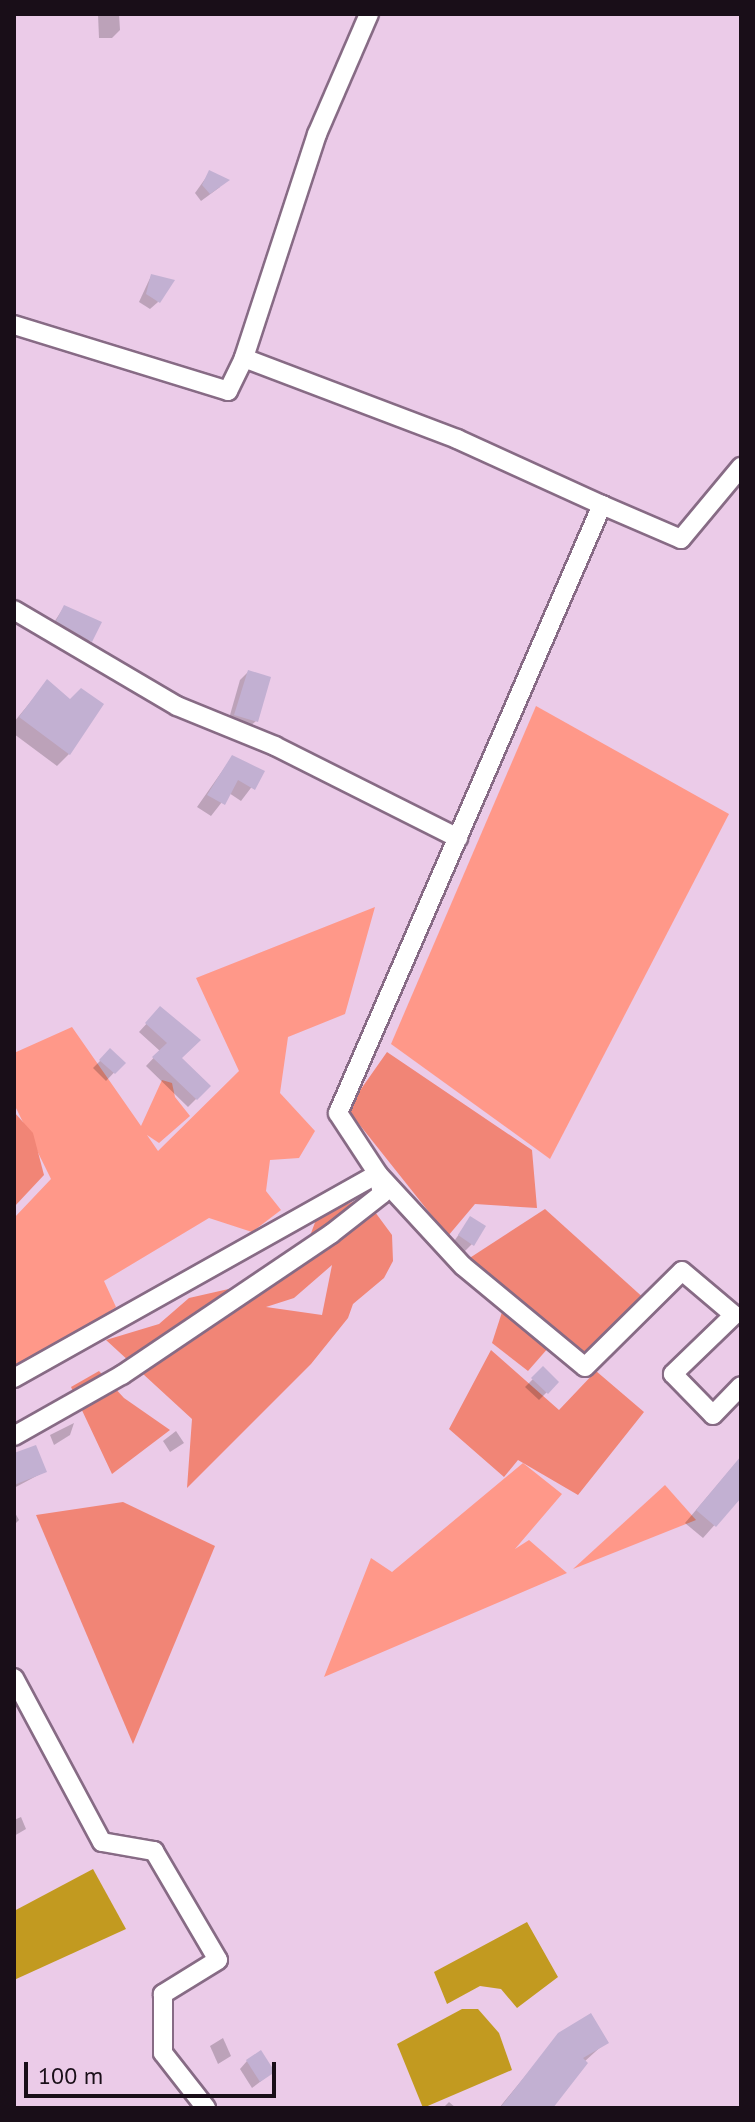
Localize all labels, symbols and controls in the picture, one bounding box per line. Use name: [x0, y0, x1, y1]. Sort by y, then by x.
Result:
scale bar: [28, 2046, 280, 2096]
text: 100 m: [38, 2060, 103, 2091]

